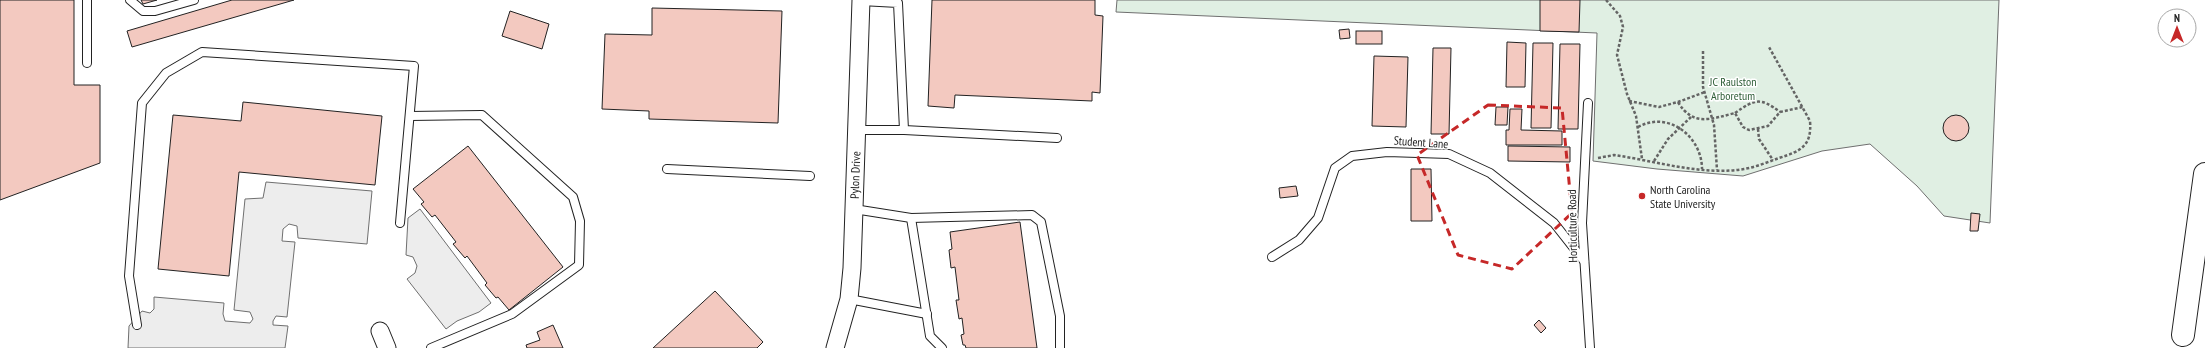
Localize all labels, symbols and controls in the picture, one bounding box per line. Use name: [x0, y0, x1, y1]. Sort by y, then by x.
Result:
north arrow: [2157, 8, 2197, 48]
text: N: [2174, 11, 2180, 25]
park label: JC Raulston Arboretum: [1709, 74, 1756, 103]
street label: Student Lane: [1393, 133, 1449, 151]
street label: Pylon Drive: [847, 151, 863, 199]
place label: North Carolina State University: [1650, 182, 1716, 211]
street label: Horticulture Road: [1564, 189, 1580, 263]
marker: North Carolina State University: [1637, 191, 1647, 201]

